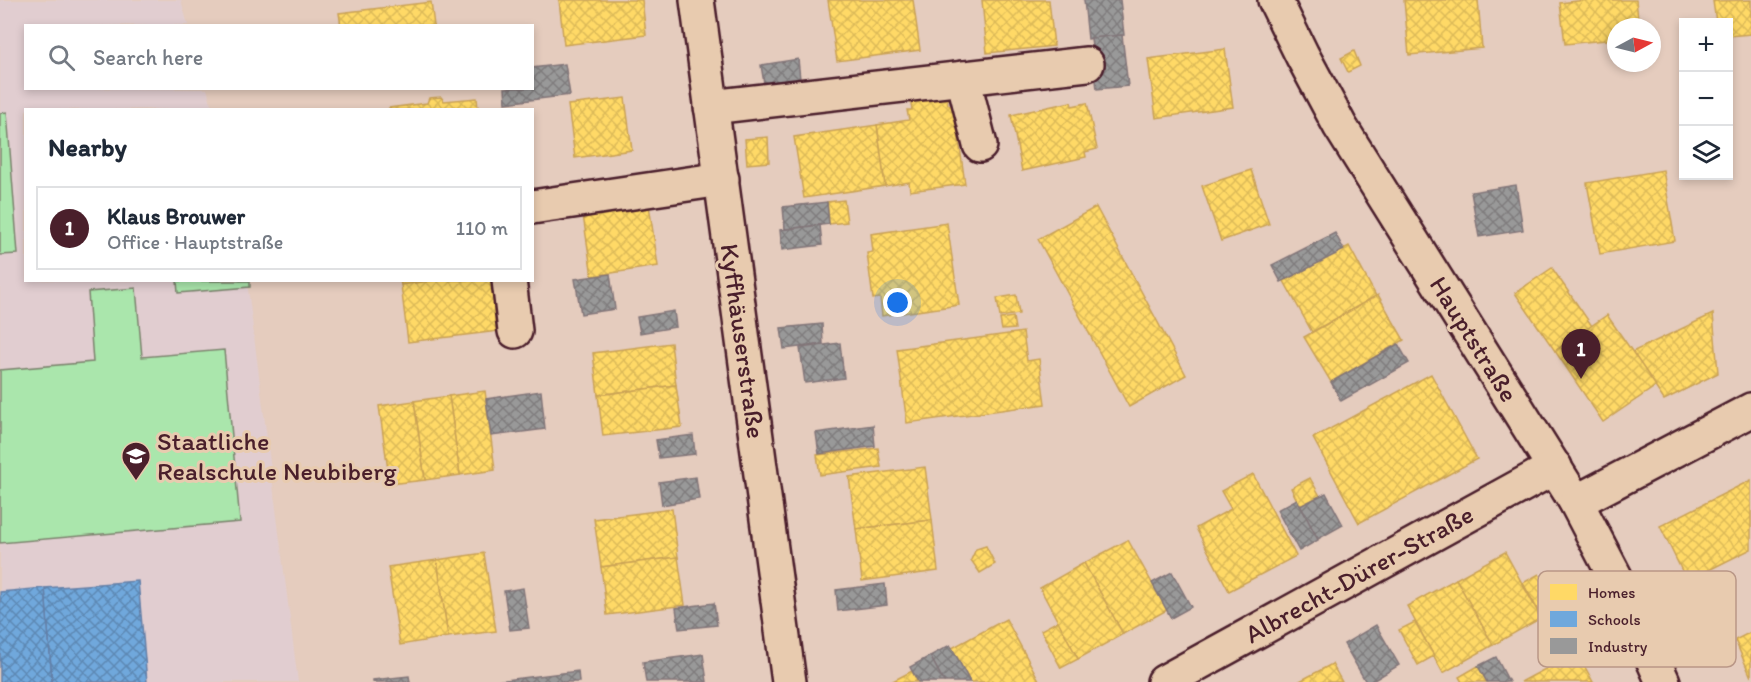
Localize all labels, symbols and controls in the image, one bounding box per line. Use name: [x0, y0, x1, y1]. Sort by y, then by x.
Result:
north arrow: [1607, 18, 1661, 72]
map controls: [1679, 18, 1733, 180]
button: +: [1679, 18, 1733, 72]
search box: [24, 24, 534, 90]
icon: search: [45, 41, 78, 74]
text: Search here: [93, 44, 203, 71]
button: −: [1679, 72, 1733, 126]
button: layers: [1679, 126, 1733, 180]
text: Nearby: [48, 131, 127, 163]
text: Klaus Brouwer: [107, 203, 245, 230]
text: 1: [65, 216, 74, 240]
text: 110 m: [456, 216, 508, 240]
text: Office · Hauptstraße: [107, 230, 283, 254]
street label: Kyffhäuserstraße: [713, 241, 773, 441]
street label: Hauptstraße: [1423, 270, 1525, 408]
your location: [883, 288, 912, 317]
pin: 1: [1562, 330, 1600, 379]
place label: Staatliche Realschule Neubiberg: [157, 425, 397, 487]
school or university icon: Staatliche Realschule Neubiberg: [120, 440, 152, 482]
street label: Albrecht-Dürer-Straße: [1239, 498, 1479, 650]
legend: [1538, 571, 1736, 667]
text: Homes: [1588, 583, 1635, 602]
text: Schools: [1588, 610, 1641, 629]
text: Industry: [1588, 637, 1648, 656]

